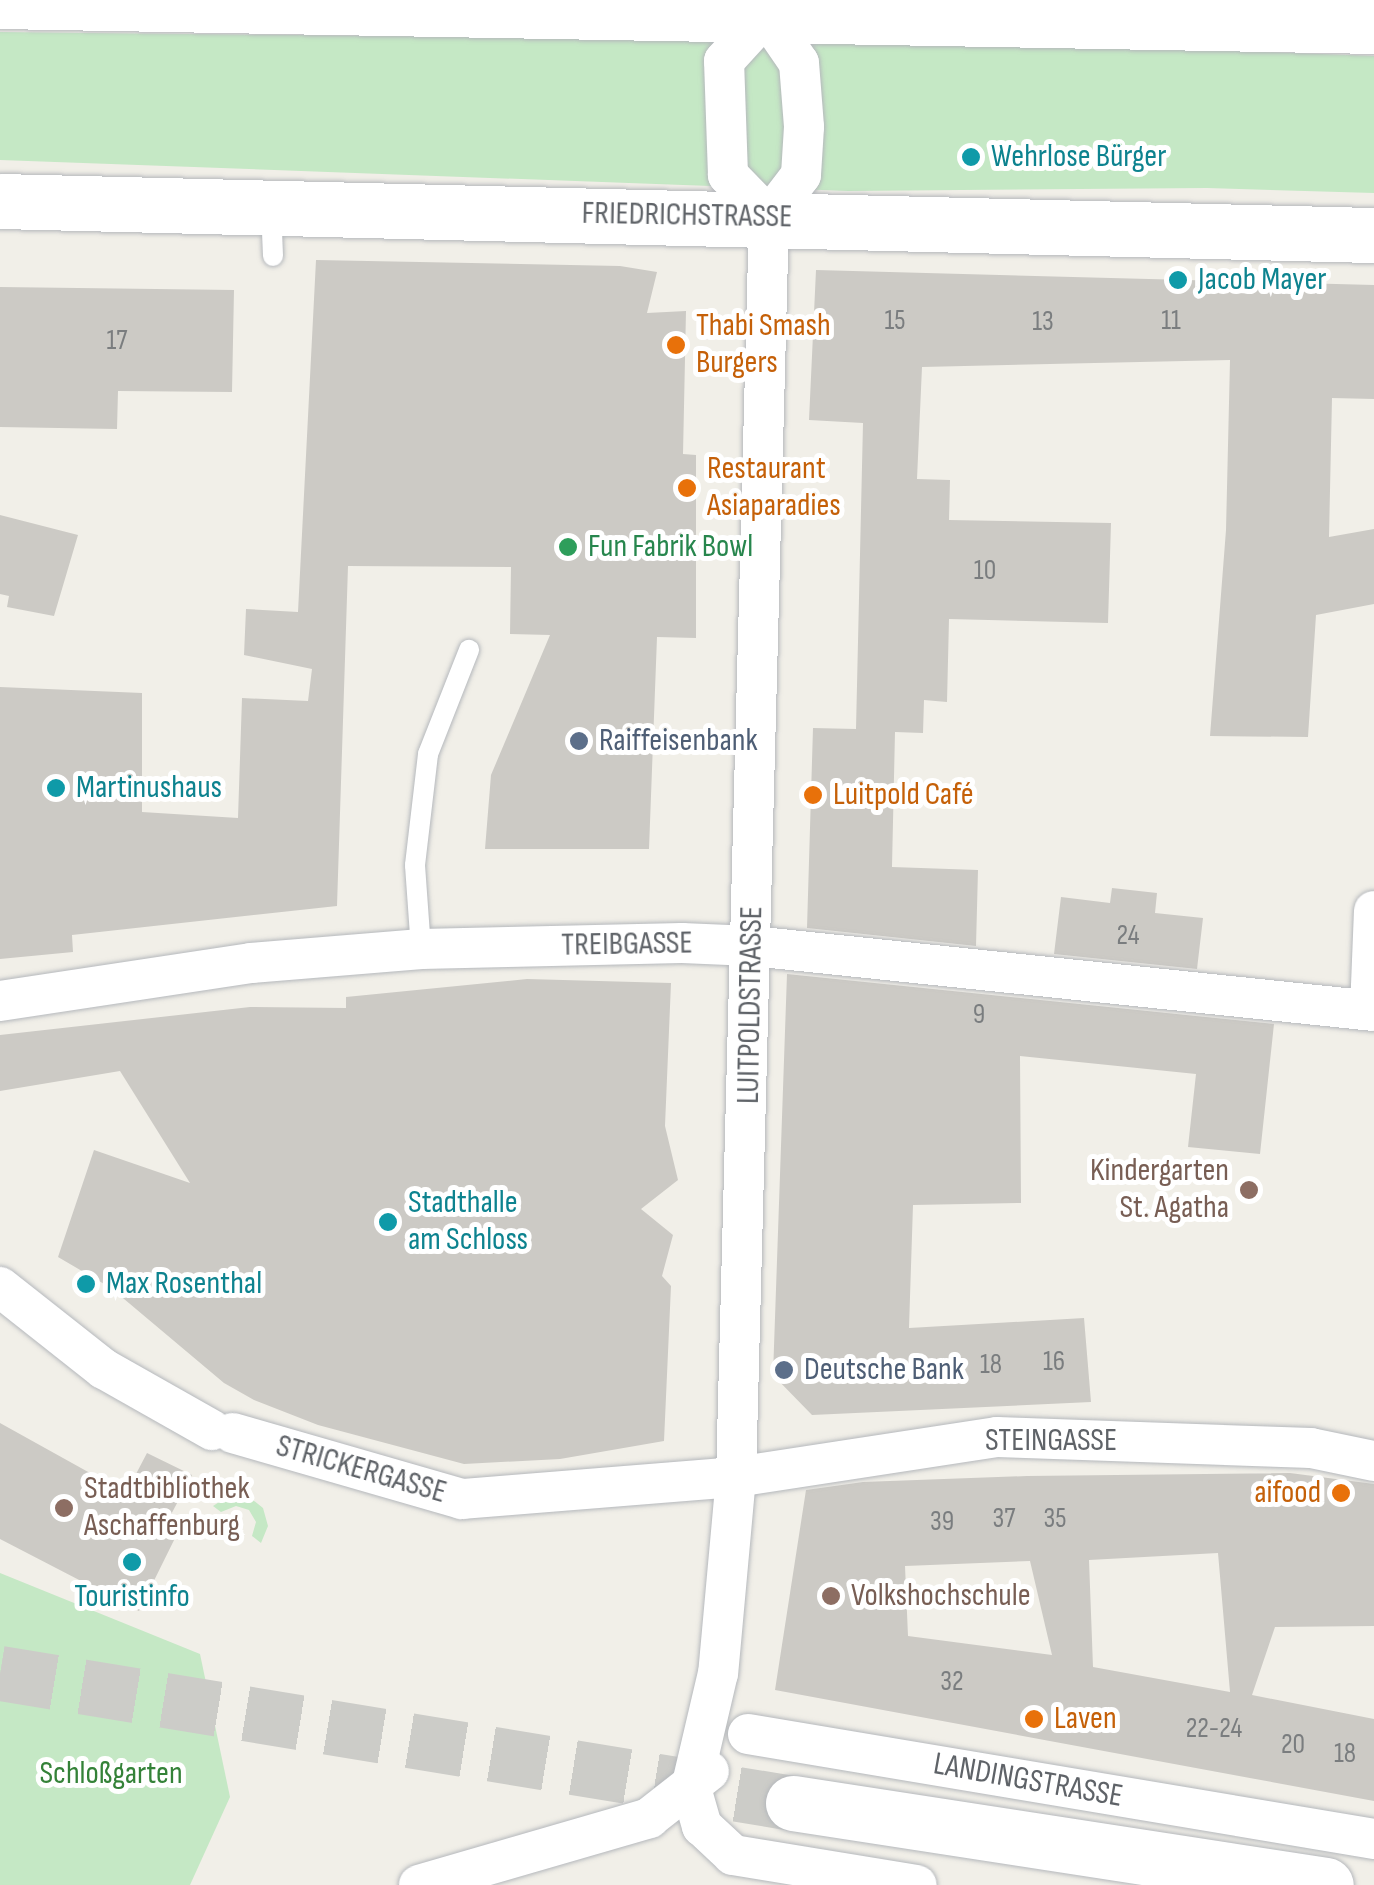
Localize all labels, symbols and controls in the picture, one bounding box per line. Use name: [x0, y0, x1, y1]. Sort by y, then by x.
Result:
place label: Wehrlose Bürger: [991, 138, 1166, 176]
marker: Wehrlose Bürger: [960, 146, 982, 168]
street label: FRIEDRICHSTRASSE: [581, 195, 793, 237]
place label: Jacob Mayer: [1198, 261, 1326, 299]
marker: Jacob Mayer: [1167, 269, 1189, 291]
house number: 15: [884, 304, 906, 338]
house number: 11: [1161, 304, 1181, 338]
house number: 13: [1032, 305, 1054, 339]
place label: Thabi Smash Burgers: [696, 308, 831, 383]
house number: 17: [107, 324, 127, 358]
marker: Thabi Smash Burgers: [665, 334, 687, 356]
place label: Restaurant Asiaparadies: [707, 451, 841, 526]
marker: Restaurant Asiaparadies: [676, 477, 698, 499]
place label: Fun Fabrik Bowl: [588, 528, 753, 566]
marker: Fun Fabrik Bowl: [557, 536, 579, 558]
house number: 10: [974, 554, 996, 588]
place label: Raiffeisenbank: [599, 722, 758, 760]
marker: Raiffeisenbank: [568, 730, 590, 752]
place label: Martinushaus: [76, 769, 222, 807]
place label: Luitpold Café: [833, 776, 974, 814]
marker: Martinushaus: [45, 777, 67, 799]
marker: Luitpold Café: [802, 784, 824, 806]
street label: LUITPOLDSTRASSE: [730, 906, 772, 1104]
house number: 24: [1116, 919, 1140, 953]
street label: TREIBGASSE: [561, 925, 693, 965]
house number: 9: [973, 998, 985, 1032]
place label: Kindergarten St. Agatha: [1090, 1153, 1229, 1228]
marker: Kindergarten St. Agatha: [1238, 1179, 1260, 1201]
place label: Stadthalle am Schloss: [408, 1185, 528, 1260]
marker: Stadthalle am Schloss: [377, 1211, 399, 1233]
place label: Max Rosenthal: [106, 1265, 262, 1303]
marker: Max Rosenthal: [75, 1273, 97, 1295]
house number: 16: [1043, 1345, 1065, 1379]
house number: 18: [980, 1348, 1002, 1382]
place label: Deutsche Bank: [804, 1351, 964, 1389]
marker: Deutsche Bank: [773, 1359, 795, 1381]
street label: STEINGASSE: [985, 1422, 1117, 1460]
street label: STRICKERGASSE: [272, 1427, 450, 1513]
place label: Stadtbibliothek Aschaffenburg: [84, 1471, 250, 1546]
place label: aifood: [1254, 1474, 1321, 1512]
marker: aifood: [1330, 1482, 1352, 1504]
marker: Stadtbibliothek Aschaffenburg: [53, 1497, 75, 1519]
house number: 37: [993, 1502, 1015, 1536]
house number: 35: [1044, 1502, 1066, 1536]
house number: 39: [930, 1505, 954, 1539]
marker: Touristinfo: [121, 1551, 143, 1573]
place label: Volkshochschule: [851, 1577, 1031, 1615]
place label: Touristinfo: [74, 1578, 190, 1616]
marker: Volkshochschule: [820, 1585, 842, 1607]
house number: 32: [940, 1665, 964, 1699]
place label: Laven: [1054, 1700, 1117, 1738]
marker: Laven: [1023, 1708, 1045, 1730]
house number: 22-24: [1186, 1712, 1242, 1746]
house number: 20: [1281, 1728, 1305, 1762]
house number: 18: [1334, 1737, 1356, 1771]
street label: LANDINGSTRASSE: [930, 1745, 1126, 1817]
park label: Schloßgarten: [39, 1755, 183, 1793]

